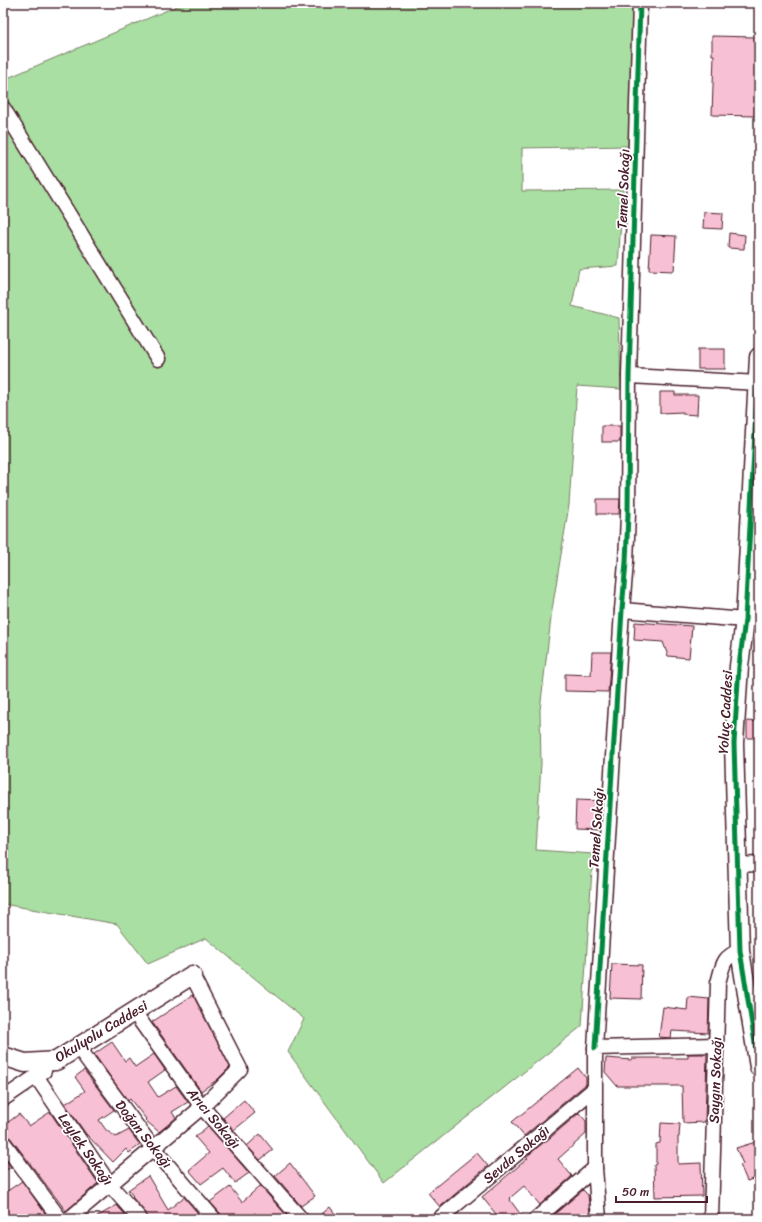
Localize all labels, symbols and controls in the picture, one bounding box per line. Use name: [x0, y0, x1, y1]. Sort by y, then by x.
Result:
street label: Temel Sokağı: [610, 148, 637, 230]
street label: Yoluç Caddesi: [711, 669, 740, 754]
street label: Temel Sokağı: [581, 787, 612, 869]
street label: Okulyolu Caddesi: [50, 993, 154, 1069]
street label: Saygın Sokağı: [701, 1036, 730, 1124]
street label: Arıcı Sokağı: [179, 1081, 247, 1155]
street label: Doğan Sokağı: [109, 1094, 179, 1174]
street label: Leylek Sokağı: [51, 1108, 120, 1191]
street label: Sevda Sokağı: [477, 1118, 556, 1190]
scale bar: [616, 1178, 707, 1204]
text: 50 m: [622, 1181, 649, 1203]

